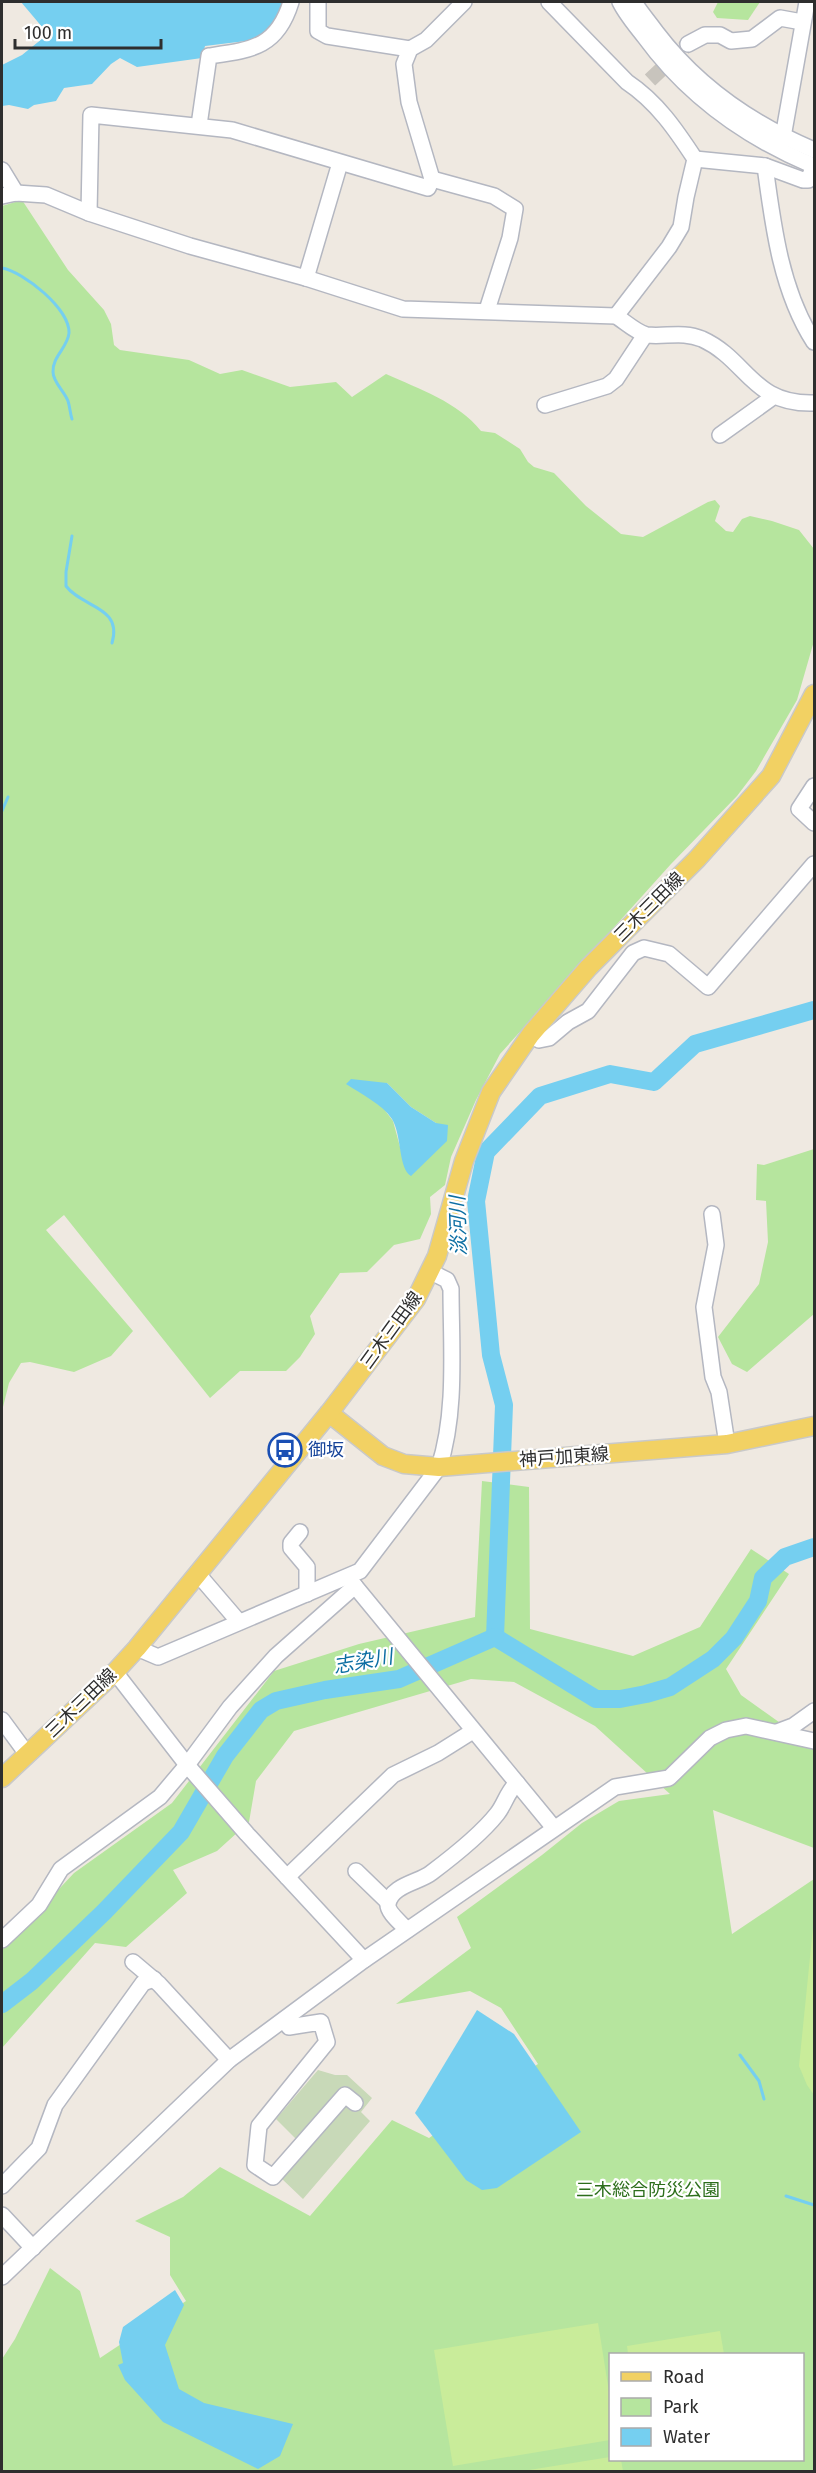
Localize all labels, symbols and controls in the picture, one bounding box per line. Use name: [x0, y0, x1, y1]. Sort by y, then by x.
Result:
scale bar: [15, 12, 160, 50]
text: 100 m: [24, 22, 72, 44]
street label: 三木三田線: [609, 867, 689, 947]
water label: 淡河川: [445, 1194, 471, 1256]
street label: 三木三田線: [356, 1287, 426, 1373]
bus stop icon: 御坂: [267, 1432, 303, 1468]
place label: 御坂: [308, 1439, 344, 1461]
street label: 神戸加東線: [518, 1443, 610, 1471]
water label: 志染川: [331, 1644, 397, 1678]
street label: 三木三田線: [41, 1664, 121, 1742]
park label: 三木総合防災公園: [576, 2179, 720, 2201]
legend: [609, 2353, 804, 2461]
text: Road: [663, 2366, 705, 2388]
text: Park: [663, 2396, 699, 2418]
text: Water: [663, 2426, 710, 2448]

